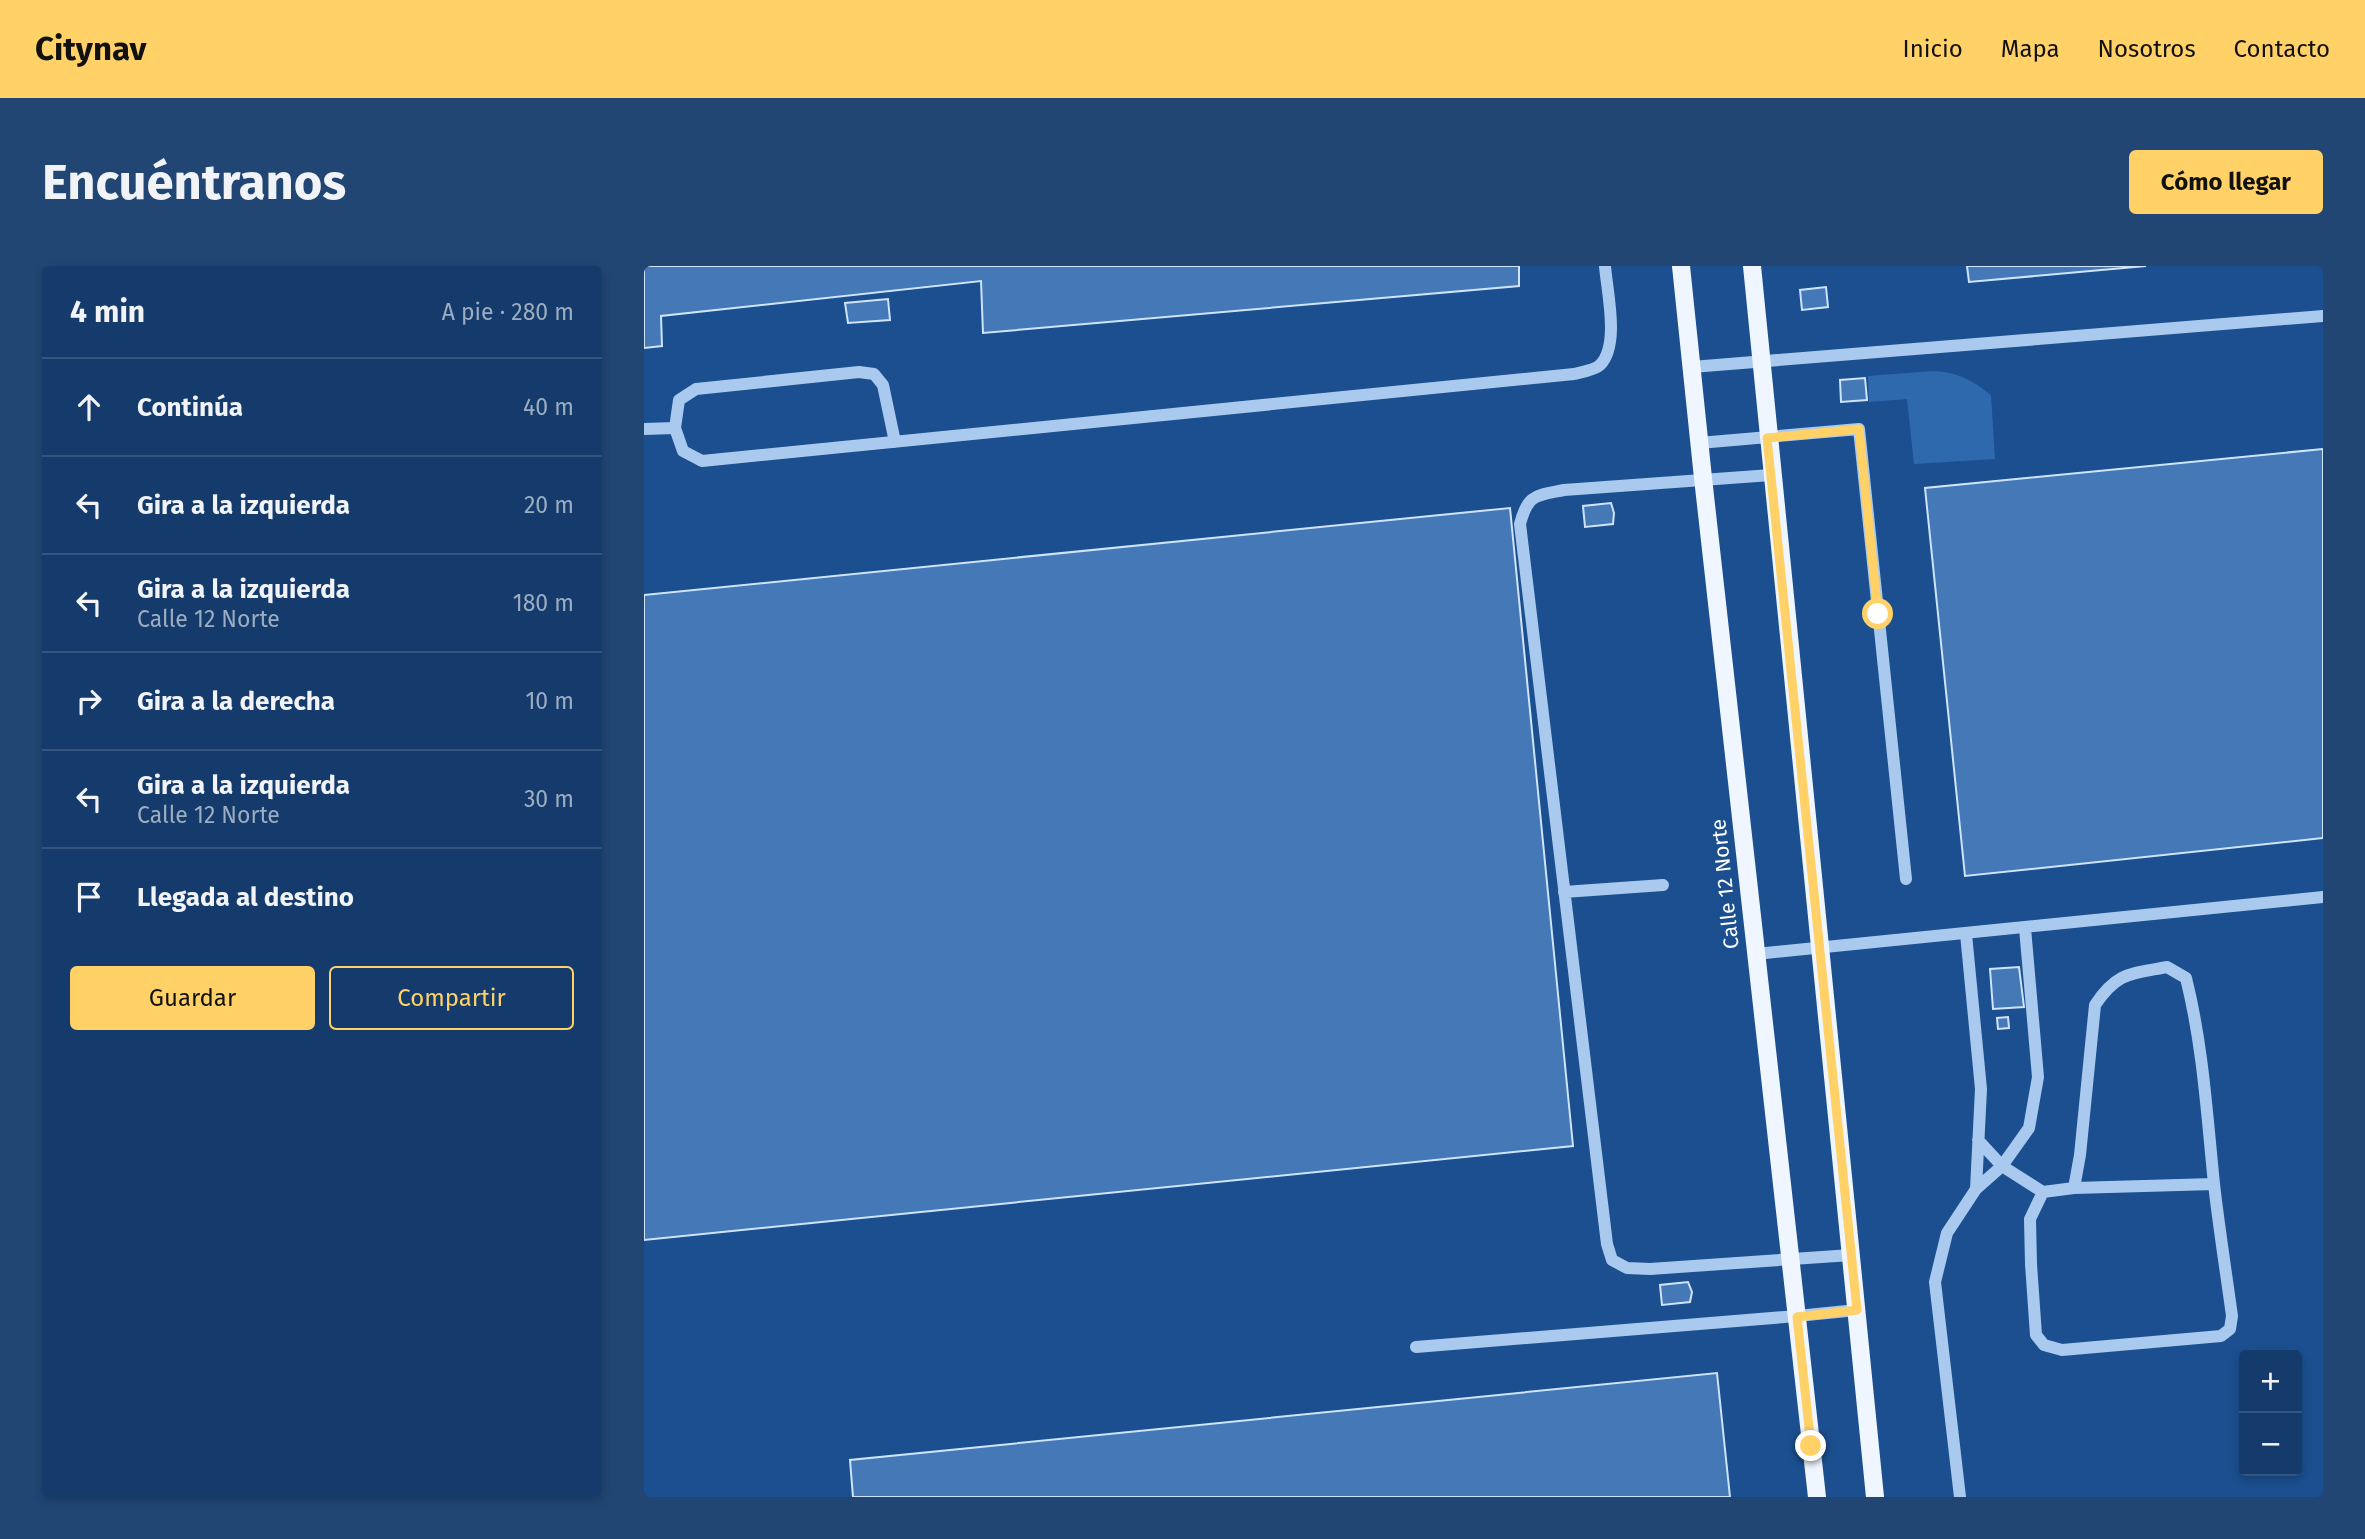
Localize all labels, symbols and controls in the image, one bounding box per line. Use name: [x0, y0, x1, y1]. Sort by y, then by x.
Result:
text: Citynav: [35, 29, 147, 69]
text: Inicio: [1903, 35, 1963, 63]
text: Mapa: [2001, 35, 2060, 63]
text: Nosotros: [2098, 35, 2196, 63]
text: Contacto: [2234, 35, 2330, 63]
button: Cómo llegar: [2129, 150, 2323, 214]
text: Encuéntranos: [42, 153, 346, 212]
text: 4 min: [70, 294, 145, 330]
text: A pie · 280 m: [442, 298, 574, 326]
icon: ahead: [70, 388, 108, 426]
text: Continúa: [137, 392, 243, 423]
text: 40 m: [523, 393, 574, 421]
icon: left: [70, 486, 108, 524]
text: Gira a la izquierda: [137, 490, 350, 521]
text: 20 m: [524, 491, 574, 519]
text: Gira a la izquierda: [137, 574, 350, 605]
icon: left: [70, 584, 108, 622]
text: 180 m: [513, 589, 574, 617]
route start: [1862, 598, 1893, 629]
text: Calle 12 Norte: [137, 605, 280, 633]
icon: right: [70, 682, 108, 720]
text: Gira a la derecha: [137, 686, 335, 717]
text: 10 m: [525, 687, 574, 715]
text: Gira a la izquierda: [137, 770, 350, 801]
icon: left: [70, 780, 108, 818]
text: 30 m: [524, 785, 574, 813]
text: Calle 12 Norte: [137, 801, 280, 829]
street label: Calle 12 Norte: [1705, 818, 1745, 950]
icon: arrive: [70, 878, 108, 916]
text: Llegada al destino: [137, 882, 354, 913]
button: Guardar: [70, 966, 315, 1030]
button: Compartir: [329, 966, 574, 1030]
map controls: [2239, 1350, 2302, 1476]
button: +: [2239, 1350, 2302, 1413]
button: −: [2239, 1413, 2302, 1476]
route end: [1795, 1430, 1826, 1461]

